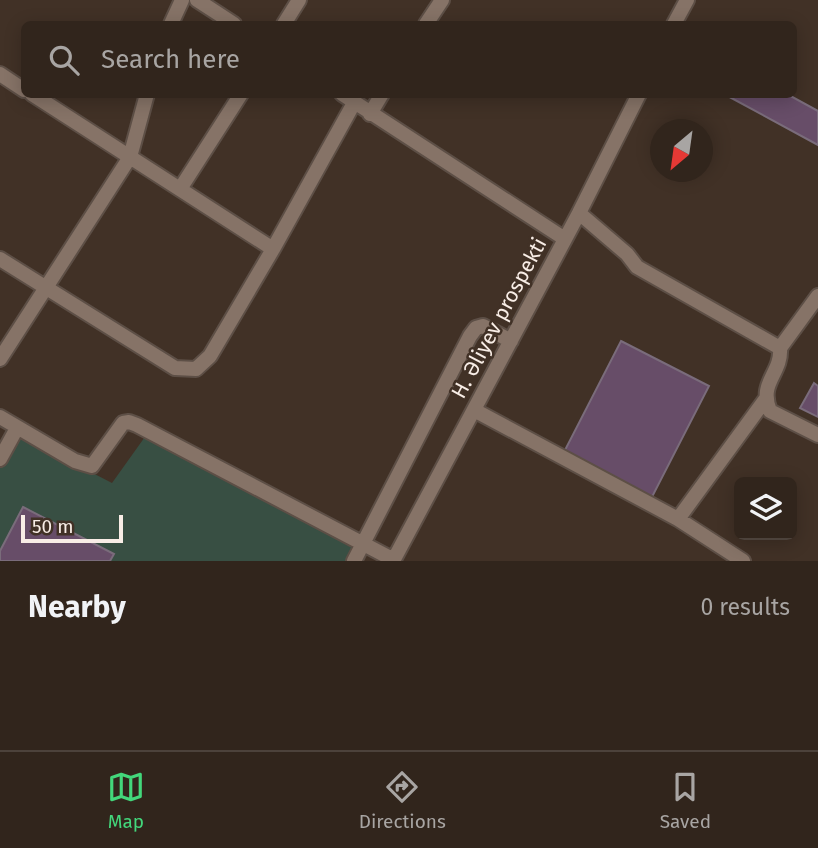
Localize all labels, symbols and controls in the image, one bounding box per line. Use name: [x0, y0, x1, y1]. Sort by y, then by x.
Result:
search box: [21, 21, 797, 98]
icon: search: [45, 41, 83, 79]
text: Search here: [101, 44, 240, 75]
north arrow: [650, 119, 713, 182]
street label: H. Əliyev prospekti: [446, 233, 552, 403]
map controls: [734, 477, 797, 540]
button: layers: [734, 477, 797, 540]
scale bar: [21, 512, 122, 544]
text: 50 m: [32, 515, 73, 538]
text: Nearby: [28, 589, 126, 625]
text: 0 results: [700, 593, 790, 621]
tab: Map: [107, 768, 145, 833]
tab: Directions: [359, 768, 446, 833]
tab: Saved: [660, 768, 711, 833]

